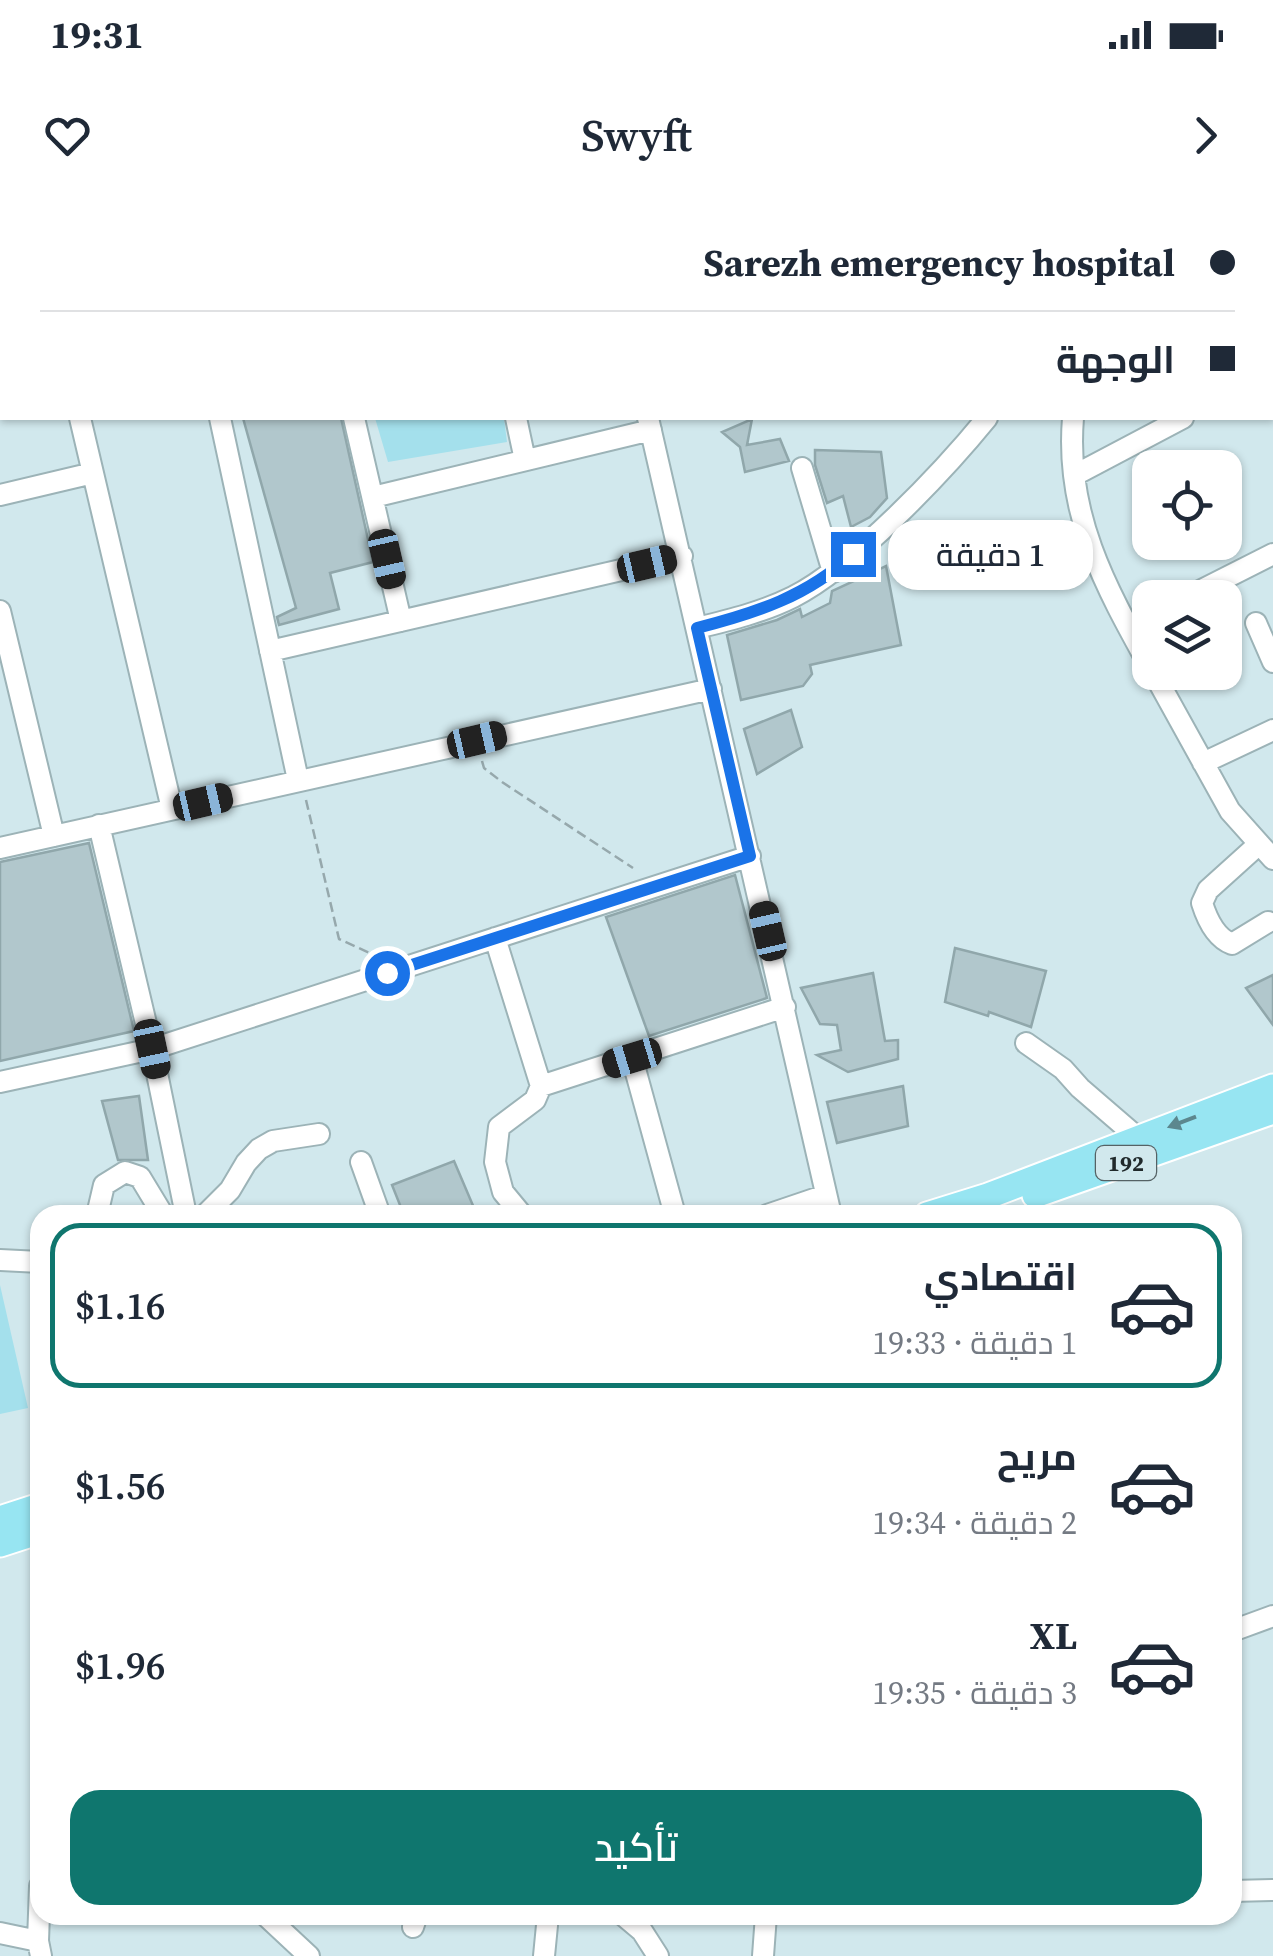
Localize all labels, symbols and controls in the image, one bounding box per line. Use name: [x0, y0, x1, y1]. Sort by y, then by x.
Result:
text: 19:31: [50, 9, 144, 61]
text: Swyft: [581, 104, 692, 166]
icon: heart: [40, 108, 95, 163]
icon: forward: [1178, 108, 1233, 163]
text: Sarezh emergency hospital: [703, 237, 1175, 289]
text: الوجهة: [1056, 334, 1175, 386]
map controls: [1132, 450, 1242, 690]
button: locate: [1132, 450, 1242, 560]
callout: 1 دقيقة: [888, 519, 1093, 589]
car: [366, 526, 408, 592]
route end: [831, 532, 876, 577]
text: 1 دقيقة: [936, 533, 1045, 577]
car: [614, 543, 680, 585]
button: layers: [1132, 580, 1242, 690]
car: [444, 719, 510, 761]
car: [170, 781, 236, 823]
car: [747, 898, 789, 964]
route start: [365, 951, 410, 996]
car: [131, 1017, 173, 1081]
car: [599, 1035, 665, 1081]
one-way arrow: [1166, 1115, 1196, 1130]
road number: 192: [1096, 1146, 1156, 1180]
text: اقتصادي: [924, 1251, 1077, 1303]
icon: car: [1107, 1261, 1197, 1351]
text: $1.16: [75, 1280, 165, 1332]
text: 1 دقيقة · 19:33: [872, 1321, 1077, 1365]
text: مريح: [997, 1431, 1077, 1483]
icon: car: [1107, 1441, 1197, 1531]
text: $1.56: [75, 1460, 165, 1512]
text: 2 دقيقة · 19:34: [872, 1501, 1077, 1545]
text: XL: [1030, 1610, 1077, 1662]
icon: car: [1107, 1621, 1197, 1711]
text: $1.96: [75, 1640, 165, 1692]
text: 3 دقيقة · 19:35: [872, 1671, 1077, 1715]
button: تأكيد: [70, 1790, 1202, 1905]

